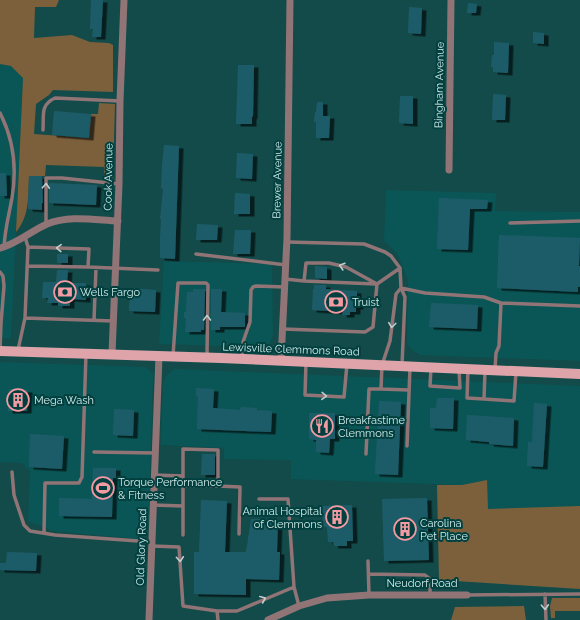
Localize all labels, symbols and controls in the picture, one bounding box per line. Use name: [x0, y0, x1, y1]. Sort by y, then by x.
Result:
street label: Bingham Avenue: [432, 41, 447, 128]
street label: Brewer Avenue: [270, 141, 285, 219]
street label: Cook Avenue: [101, 143, 116, 211]
one-way arrow: [41, 183, 50, 189]
one-way arrow: [56, 244, 62, 252]
one-way arrow: [339, 262, 346, 271]
bank icon: Wells Fargo: [52, 279, 78, 305]
place label: Wells Fargo: [80, 286, 141, 299]
bank icon: Truist: [323, 289, 349, 315]
place label: Truist: [352, 296, 380, 309]
one-way arrow: [203, 315, 212, 321]
one-way arrow: [388, 322, 397, 328]
street label: Lewisville Clemmons Road: [222, 341, 360, 358]
building icon: Mega Wash: [5, 387, 31, 413]
one-way arrow: [321, 392, 327, 401]
place label: Mega Wash: [34, 394, 94, 407]
restaurant icon: Breakfastime Clemmons: [309, 413, 335, 439]
place label: Breakfastime Clemmons: [338, 414, 405, 440]
sports icon: Torque Performance & Fitness: [90, 475, 116, 501]
place label: Torque Performance & Fitness: [118, 476, 223, 502]
building icon: Animal Hospital of Clemmons: [324, 504, 350, 530]
place label: Animal Hospital of Clemmons: [242, 505, 322, 531]
street label: Old Glory Road: [134, 508, 149, 586]
building icon: Carolina Pet Place: [392, 516, 418, 542]
place label: Carolina Pet Place: [420, 517, 468, 543]
one-way arrow: [175, 556, 184, 562]
street label: Neudorf Road: [386, 577, 458, 590]
one-way arrow: [260, 596, 267, 604]
one-way arrow: [541, 604, 550, 610]

